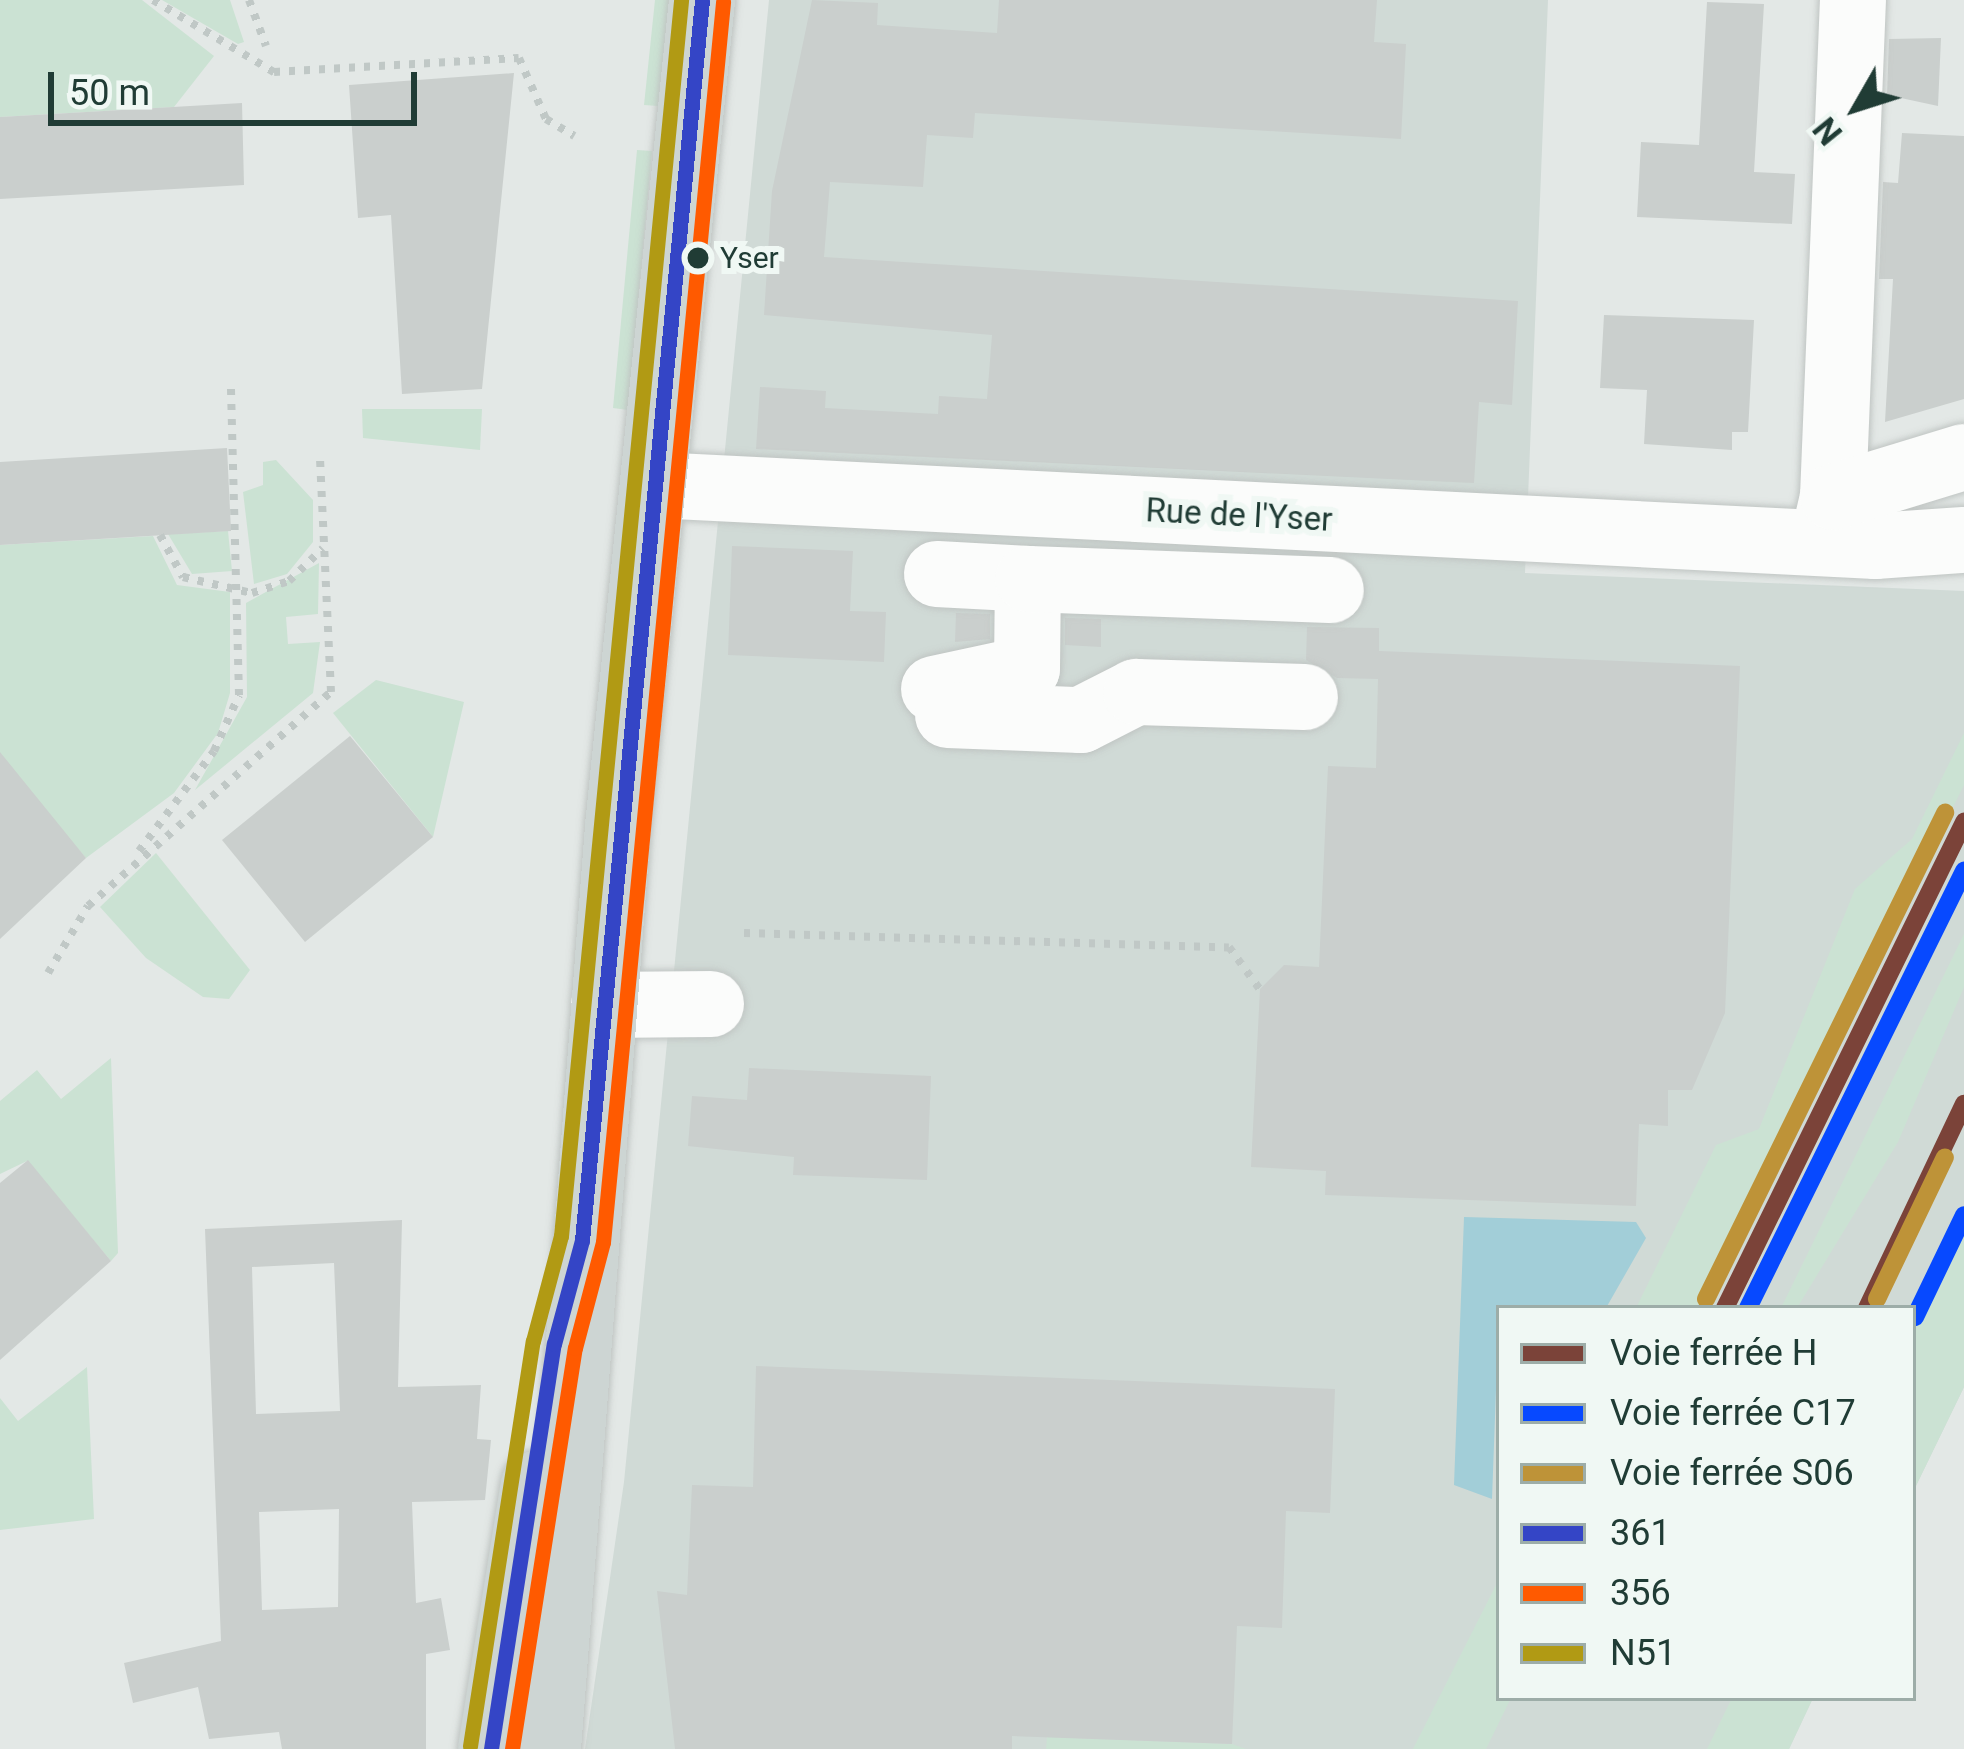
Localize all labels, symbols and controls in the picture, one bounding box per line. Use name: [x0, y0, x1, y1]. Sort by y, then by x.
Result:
scale bar: [54, 48, 423, 122]
north arrow: [1796, 48, 1916, 168]
text: 50 m: [69, 72, 150, 114]
text: N: [1805, 110, 1850, 152]
place label: Yser: [720, 240, 779, 276]
marker: Yser: [687, 247, 709, 269]
street label: Rue de l'Yser: [1145, 490, 1333, 540]
legend: [1496, 1305, 1916, 1701]
text: Voie ferrée H: [1610, 1332, 1817, 1374]
text: Voie ferrée C17: [1610, 1392, 1856, 1434]
text: Voie ferrée S06: [1610, 1452, 1854, 1494]
text: 361: [1610, 1512, 1671, 1554]
text: 356: [1610, 1572, 1671, 1614]
text: N51: [1610, 1632, 1676, 1674]

